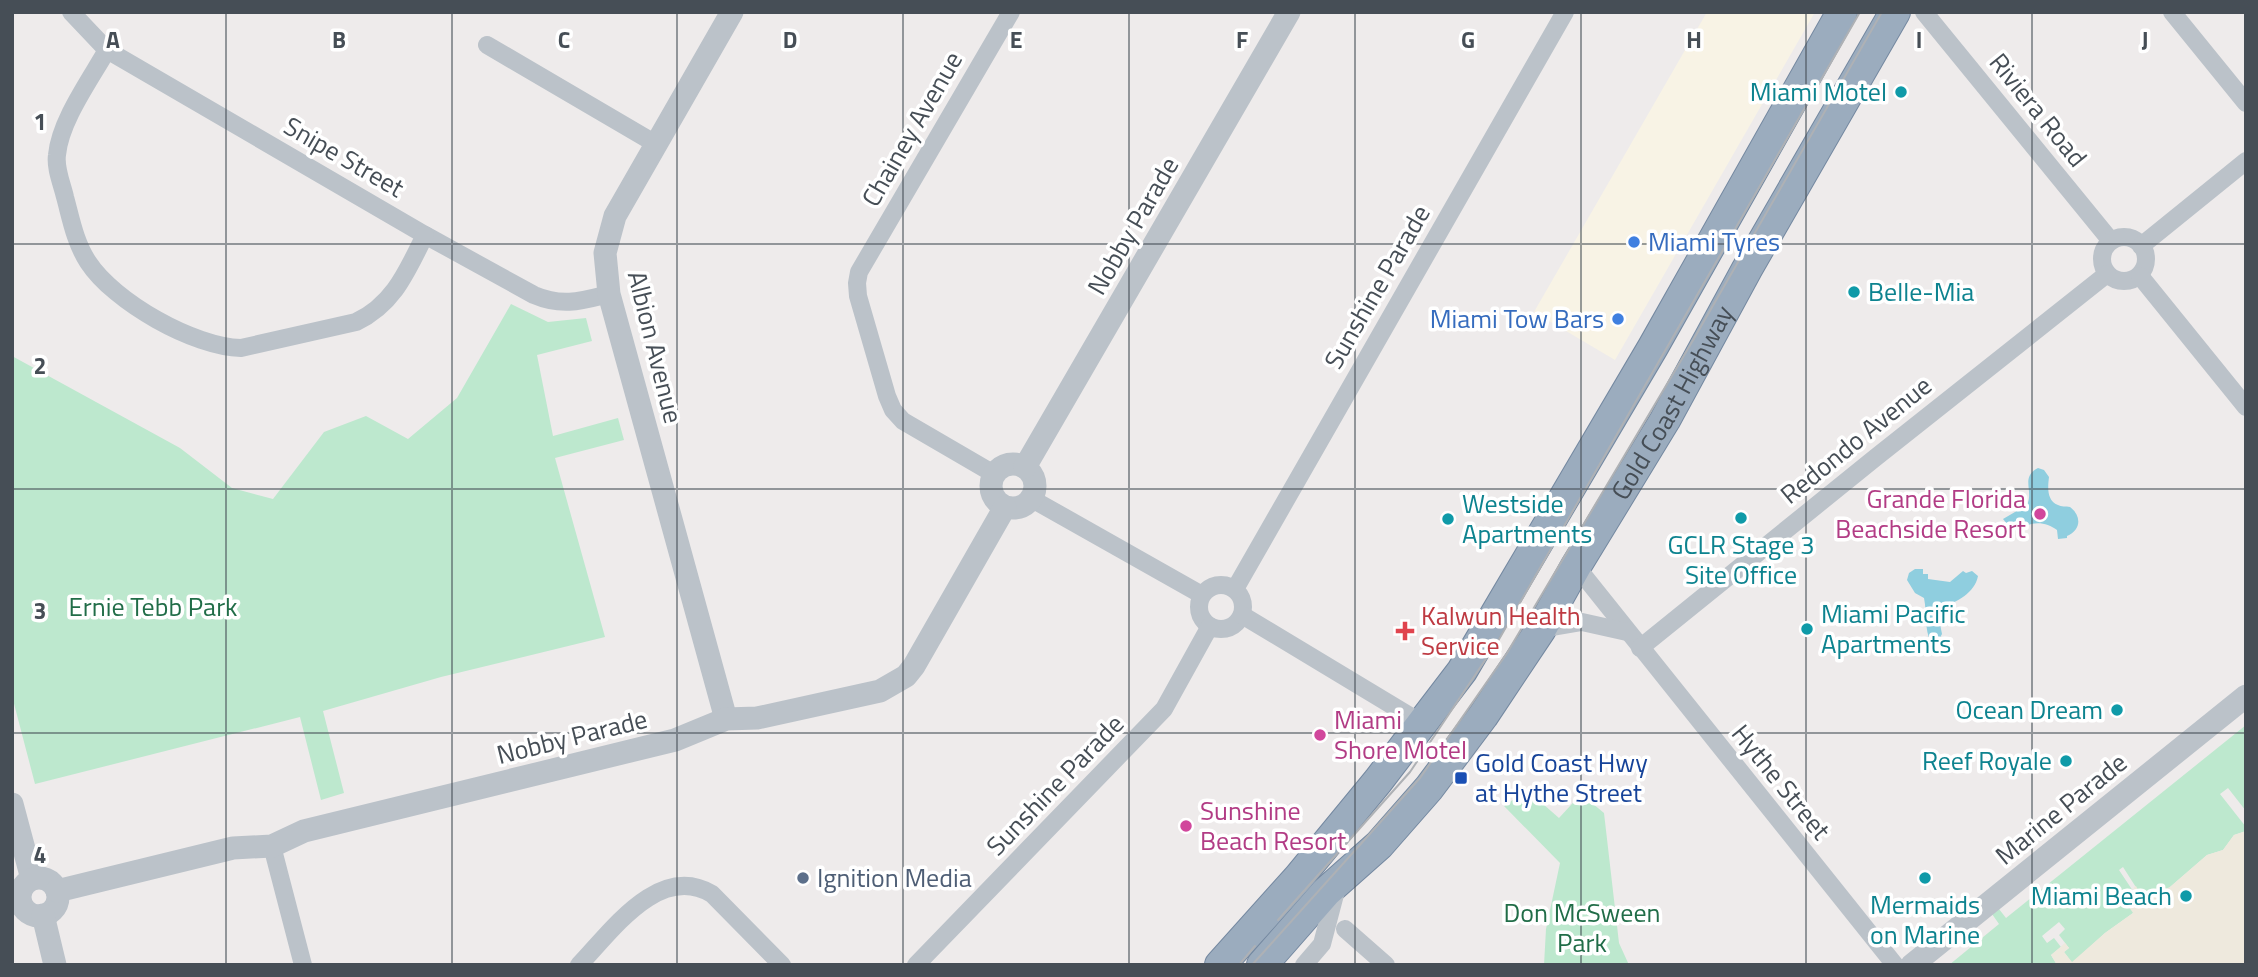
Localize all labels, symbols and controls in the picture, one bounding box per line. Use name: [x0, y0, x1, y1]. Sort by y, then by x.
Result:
text: A: [106, 22, 120, 57]
text: B: [332, 22, 346, 57]
text: C: [558, 22, 570, 57]
text: D: [783, 22, 797, 57]
text: E: [1010, 22, 1022, 57]
text: F: [1236, 22, 1248, 57]
text: G: [1461, 22, 1475, 57]
text: H: [1686, 22, 1702, 57]
text: I: [1916, 22, 1922, 57]
text: J: [2142, 22, 2148, 57]
street label: Chainey Avenue: [851, 44, 972, 214]
street label: Riviera Road: [1980, 44, 2097, 175]
place label: Miami Motel: [1750, 72, 1887, 111]
marker: Miami Motel: [1893, 84, 1909, 100]
text: 1: [34, 104, 46, 139]
street label: Snipe Street: [277, 106, 412, 207]
street label: Nobby Parade: [1077, 149, 1188, 302]
street label: Sunshine Parade: [1314, 197, 1439, 376]
place label: Miami Tyres: [1648, 222, 1780, 261]
marker: Miami Tyres: [1626, 234, 1642, 250]
street label: Albion Avenue: [618, 267, 693, 427]
place label: Belle-Mia: [1868, 272, 1974, 311]
marker: Belle-Mia: [1846, 284, 1862, 300]
street label: Gold Coast Highway: [1601, 298, 1743, 507]
place label: Miami Tow Bars: [1430, 299, 1604, 338]
marker: Miami Tow Bars: [1610, 311, 1626, 327]
text: 2: [34, 348, 46, 383]
street label: Redondo Avenue: [1772, 366, 1940, 513]
place label: Grande Florida Beachside Resort: [1835, 479, 2026, 548]
place label: Westside Apartments: [1462, 484, 1592, 553]
marker: Grande Florida Beachside Resort: [2032, 506, 2048, 522]
marker: GCLR Stage 3 Site Office: [1733, 510, 1749, 526]
marker: Westside Apartments: [1440, 511, 1456, 527]
place label: GCLR Stage 3 Site Office: [1667, 525, 1815, 594]
park label: Ernie Tebb Park: [68, 587, 238, 626]
text: 3: [34, 593, 46, 628]
place label: Miami Pacific Apartments: [1821, 594, 1966, 663]
place label: Kalwun Health Service: [1421, 596, 1581, 665]
marker: Kalwun Health Service: [1395, 621, 1415, 641]
marker: Miami Pacific Apartments: [1799, 621, 1815, 637]
place label: Ocean Dream: [1955, 690, 2103, 729]
street label: Nobby Parade: [493, 699, 651, 774]
place label: Miami Shore Motel: [1334, 700, 1467, 769]
marker: Ocean Dream: [2109, 702, 2125, 718]
street label: Sunshine Parade: [977, 705, 1132, 864]
street label: Hythe Street: [1722, 715, 1840, 848]
marker: Miami Shore Motel: [1312, 727, 1328, 743]
place label: Reef Royale: [1922, 741, 2052, 780]
place label: Gold Coast Hwy at Hythe Street: [1475, 743, 1648, 812]
street label: Marine Parade: [1986, 743, 2135, 874]
marker: Reef Royale: [2058, 753, 2074, 769]
marker: Gold Coast Hwy at Hythe Street: [1453, 770, 1469, 786]
place label: Sunshine Beach Resort: [1200, 791, 1346, 860]
marker: Sunshine Beach Resort: [1178, 818, 1194, 834]
text: 4: [34, 837, 46, 872]
place label: Ignition Media: [817, 858, 972, 897]
marker: Ignition Media: [795, 870, 811, 886]
marker: Mermaids on Marine: [1917, 870, 1933, 886]
place label: Miami Beach: [2031, 876, 2172, 915]
place label: Mermaids on Marine: [1870, 885, 1980, 954]
marker: Miami Beach: [2178, 888, 2194, 904]
park label: Don McSween Park: [1504, 893, 1661, 962]

